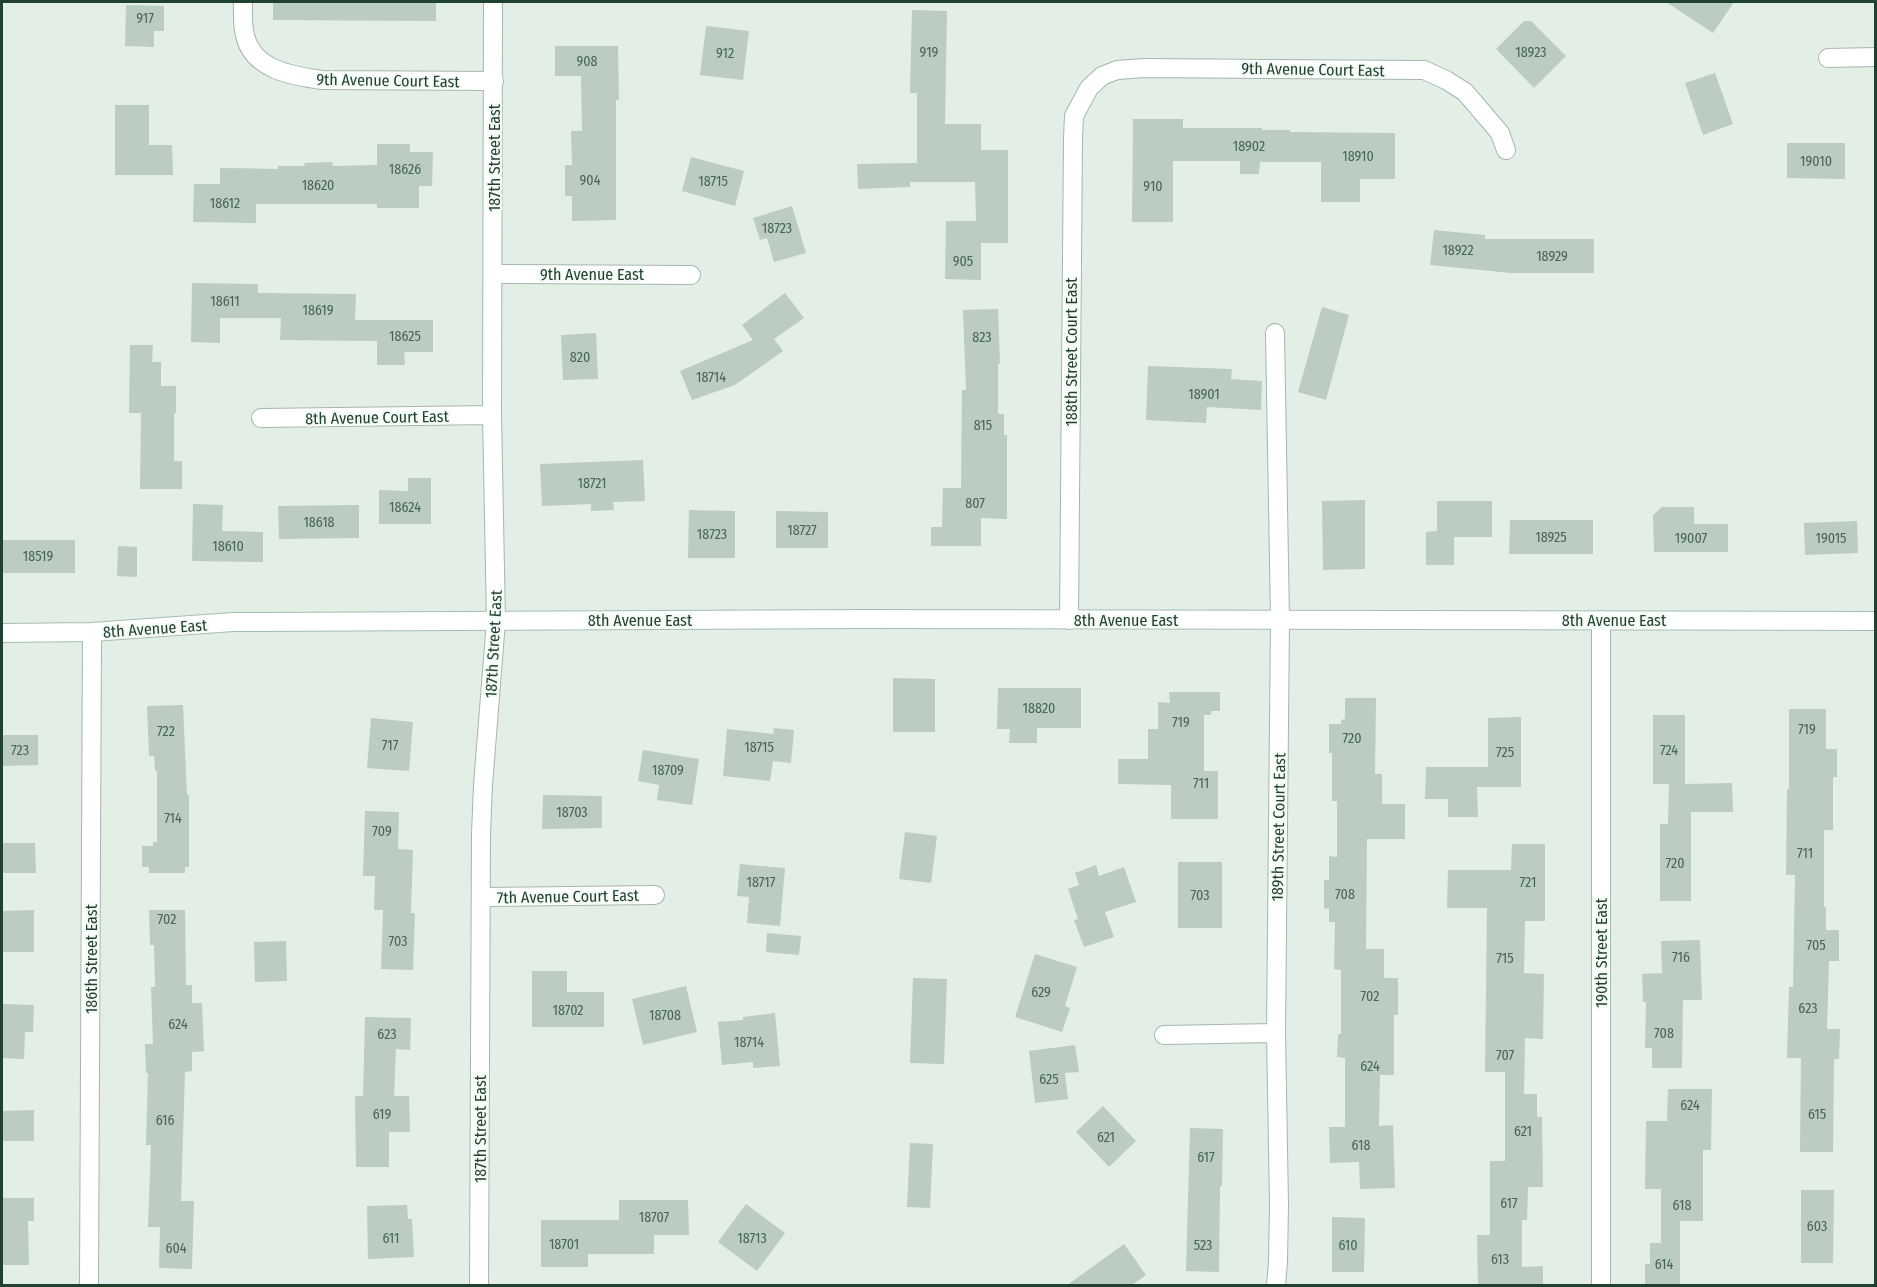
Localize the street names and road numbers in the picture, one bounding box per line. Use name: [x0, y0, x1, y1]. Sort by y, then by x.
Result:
street label: 9th Avenue Court East: [1241, 59, 1386, 80]
street label: 9th Avenue Court East: [316, 70, 461, 91]
street label: 187th Street East: [485, 103, 504, 212]
street label: 9th Avenue East: [540, 265, 645, 284]
street label: 188th Street Court East: [1062, 277, 1081, 427]
street label: 8th Avenue Court East: [305, 407, 450, 428]
street label: 187th Street East: [481, 589, 506, 699]
street label: 8th Avenue East: [588, 611, 693, 630]
street label: 8th Avenue East: [1074, 611, 1179, 630]
street label: 8th Avenue East: [1562, 611, 1667, 630]
street label: 8th Avenue East: [102, 615, 209, 642]
street label: 189th Street Court East: [1268, 752, 1289, 901]
street label: 7th Avenue Court East: [497, 886, 640, 907]
street label: 190th Street East: [1592, 897, 1611, 1008]
street label: 186th Street East: [82, 903, 101, 1014]
street label: 187th Street East: [471, 1074, 490, 1183]

